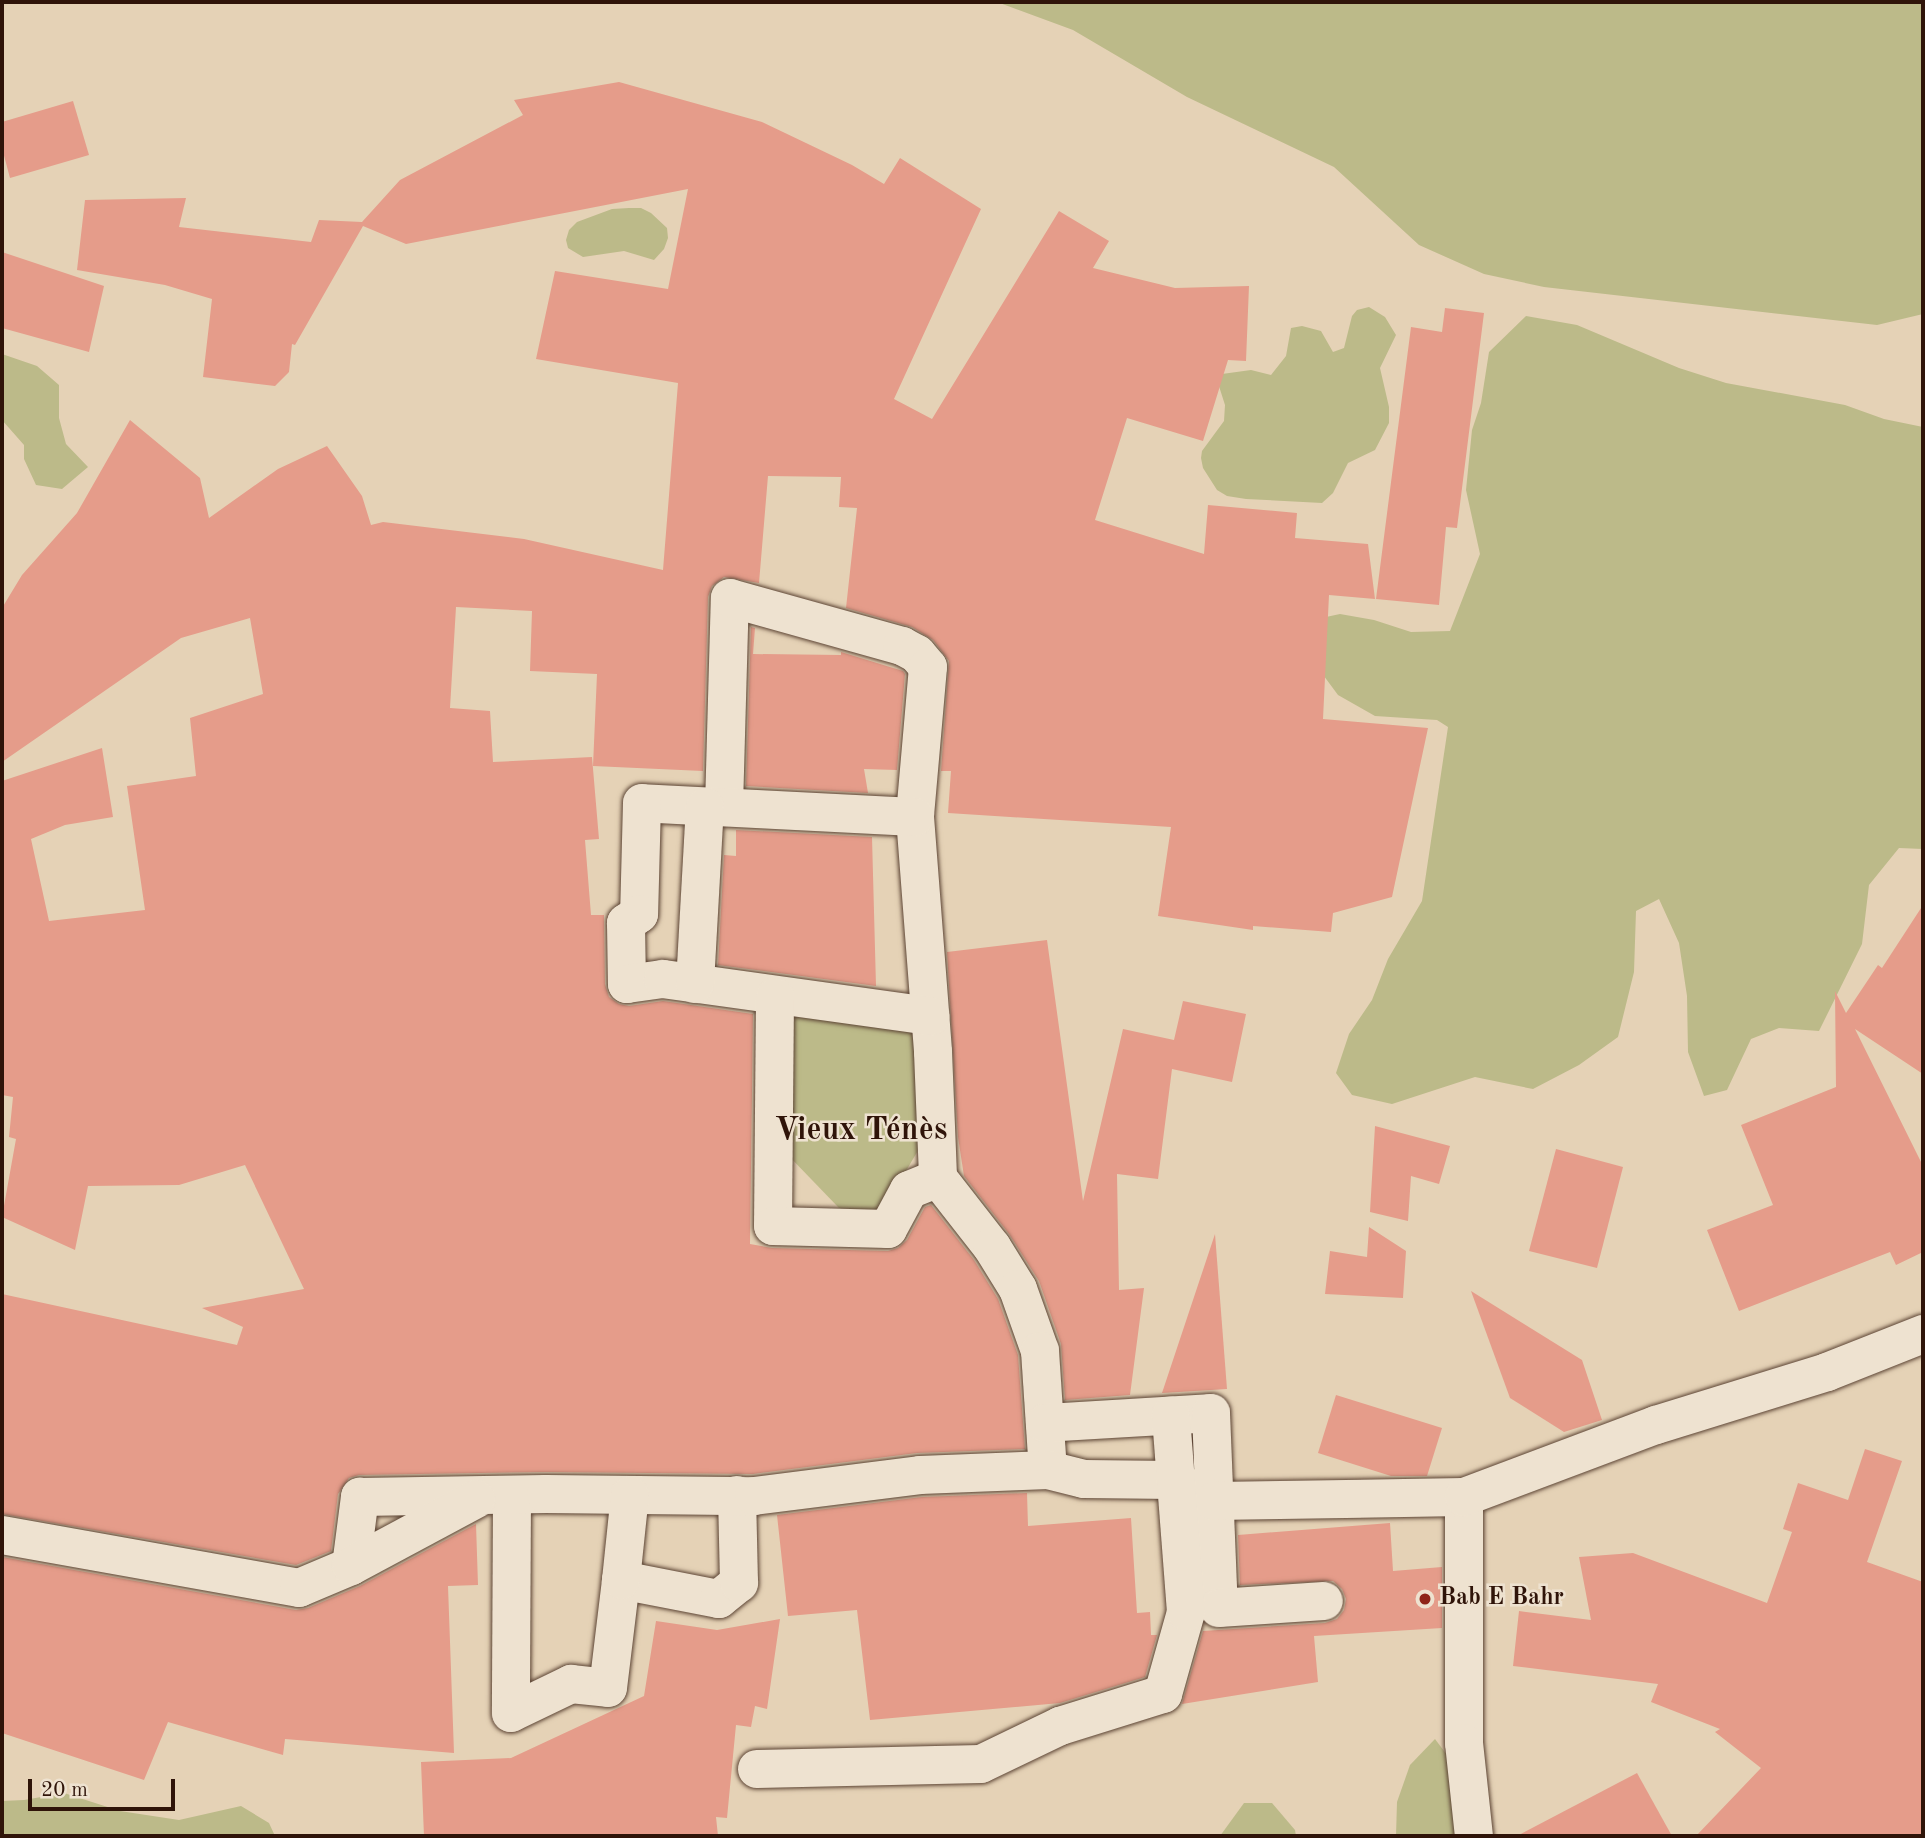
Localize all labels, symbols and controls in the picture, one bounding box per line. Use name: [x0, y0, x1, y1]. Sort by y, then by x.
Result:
district label: Vieux Ténès: [774, 1112, 948, 1150]
place label: Bab E Bahr: [1439, 1585, 1564, 1613]
marker: Bab E Bahr: [1417, 1591, 1433, 1607]
scale bar: [32, 1764, 178, 1808]
text: 20 m: [41, 1780, 88, 1801]

